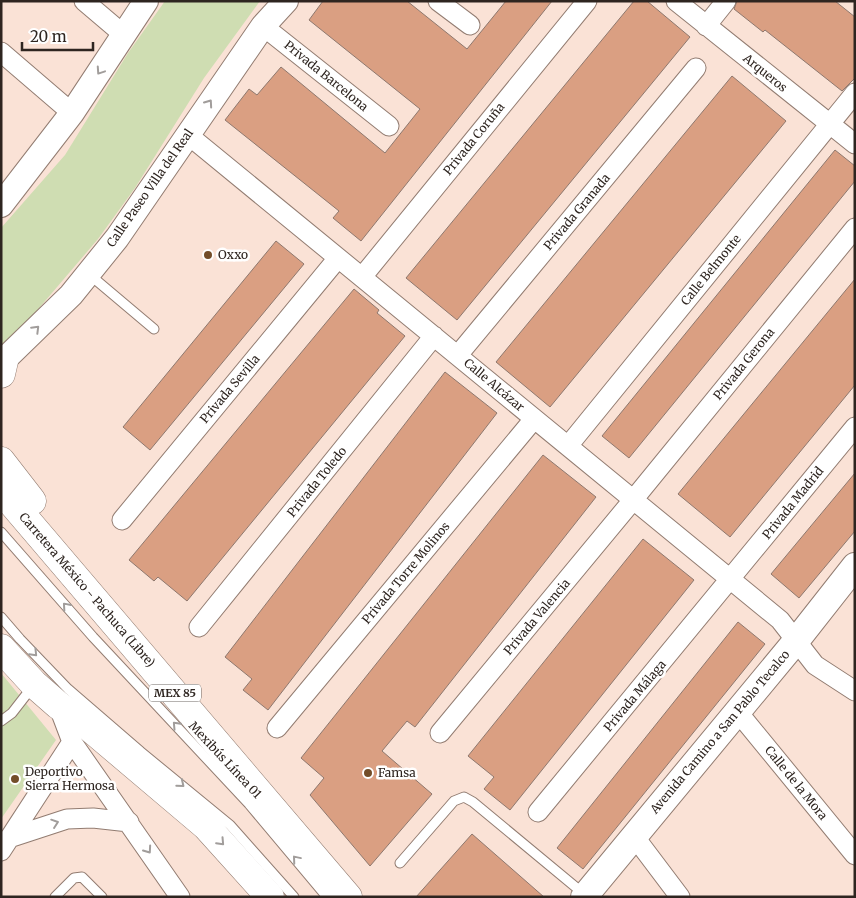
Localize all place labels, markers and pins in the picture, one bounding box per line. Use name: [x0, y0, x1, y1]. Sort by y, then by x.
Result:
place label: Oxxo: [218, 247, 248, 262]
marker: Oxxo: [202, 249, 214, 261]
place label: Deportivo Sierra Hermosa: [25, 764, 115, 793]
place label: Famsa: [378, 765, 416, 780]
marker: Famsa: [362, 767, 374, 779]
marker: Deportivo Sierra Hermosa: [9, 773, 21, 785]

